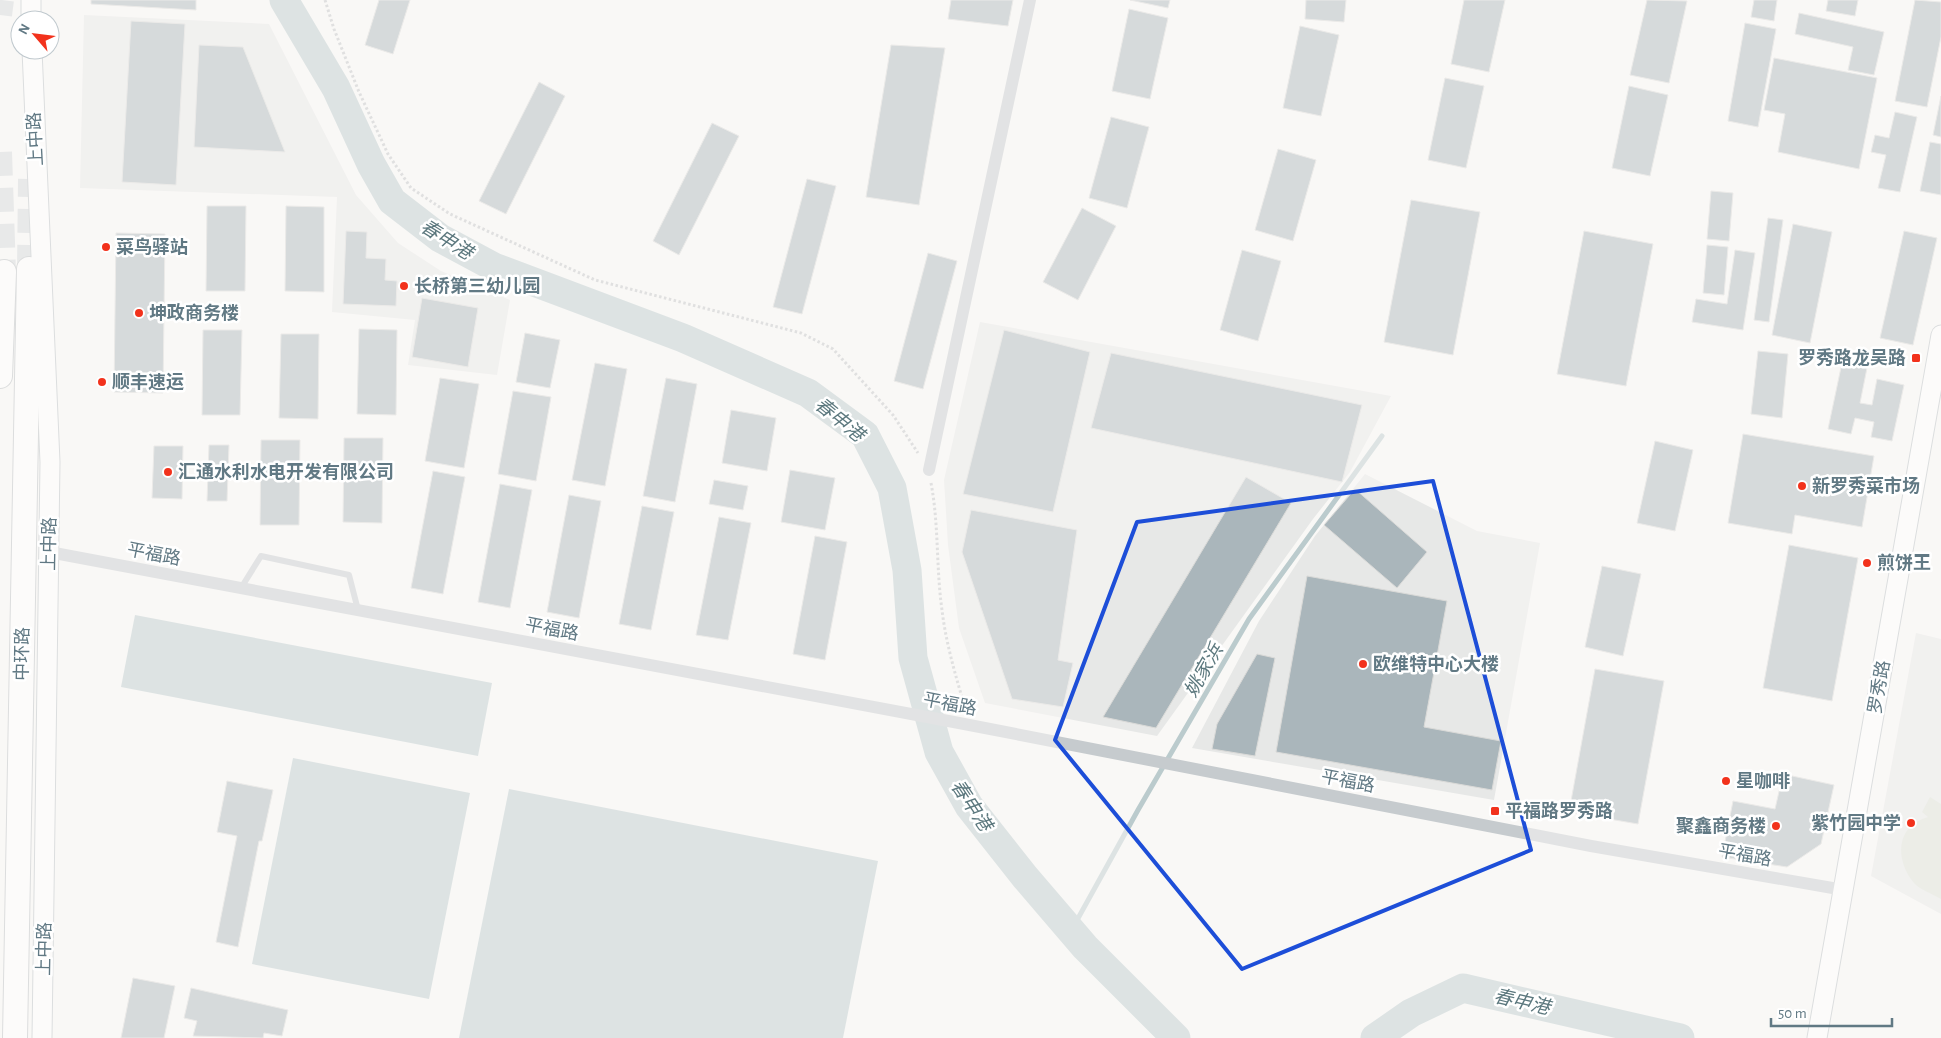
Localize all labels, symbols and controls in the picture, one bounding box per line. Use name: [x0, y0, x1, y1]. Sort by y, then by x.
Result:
north arrow: [10, 10, 60, 60]
text: N: [16, 22, 33, 37]
street label: 上中路: [24, 112, 46, 166]
water label: 春申港: [417, 216, 478, 265]
place label: 菜鸟驿站: [116, 237, 188, 257]
marker: 菜鸟驿站: [100, 241, 112, 253]
place label: 长桥第三幼儿园: [414, 276, 540, 296]
marker: 长桥第三幼儿园: [398, 280, 410, 292]
place label: 坤政商务楼: [149, 302, 239, 323]
marker: 坤政商务楼: [133, 307, 145, 319]
place label: 罗秀路龙吴路: [1798, 348, 1906, 368]
marker: 罗秀路龙吴路: [1910, 352, 1922, 364]
place label: 顺丰速运: [112, 372, 184, 392]
marker: 顺丰速运: [96, 376, 108, 388]
water label: 春申港: [811, 394, 870, 447]
place label: 汇通水利水电开发有限公司: [178, 462, 394, 482]
marker: 汇通水利水电开发有限公司: [162, 466, 174, 478]
place label: 新罗秀菜市场: [1812, 476, 1920, 496]
marker: 新罗秀菜市场: [1796, 480, 1808, 492]
street label: 上中路: [39, 517, 59, 571]
street label: 平福路: [126, 539, 182, 569]
place label: 煎饼王: [1877, 553, 1931, 573]
marker: 煎饼王: [1861, 557, 1873, 569]
street label: 平福路: [524, 614, 580, 644]
street label: 中环路: [12, 627, 32, 681]
water label: 姚家浜: [1180, 639, 1228, 700]
place label: 欧维特中心大楼: [1373, 654, 1499, 674]
marker: 欧维特中心大楼: [1357, 658, 1369, 670]
street label: 罗秀路: [1864, 659, 1894, 715]
street label: 平福路: [922, 689, 978, 719]
street label: 平福路: [1320, 766, 1376, 796]
place label: 星咖啡: [1736, 772, 1790, 791]
marker: 星咖啡: [1720, 775, 1732, 787]
water label: 春申港: [947, 776, 997, 837]
place label: 平福路罗秀路: [1505, 801, 1613, 821]
marker: 平福路罗秀路: [1489, 805, 1501, 817]
place label: 紫竹园中学: [1811, 813, 1901, 833]
place label: 聚鑫商务楼: [1676, 816, 1766, 836]
marker: 紫竹园中学: [1905, 817, 1917, 829]
marker: 聚鑫商务楼: [1770, 820, 1782, 832]
street label: 平福路: [1717, 840, 1773, 870]
street label: 上中路: [34, 922, 54, 976]
water label: 春申港: [1492, 986, 1555, 1019]
scale bar: [1771, 996, 1892, 1028]
text: 50 m: [1778, 1006, 1807, 1021]

